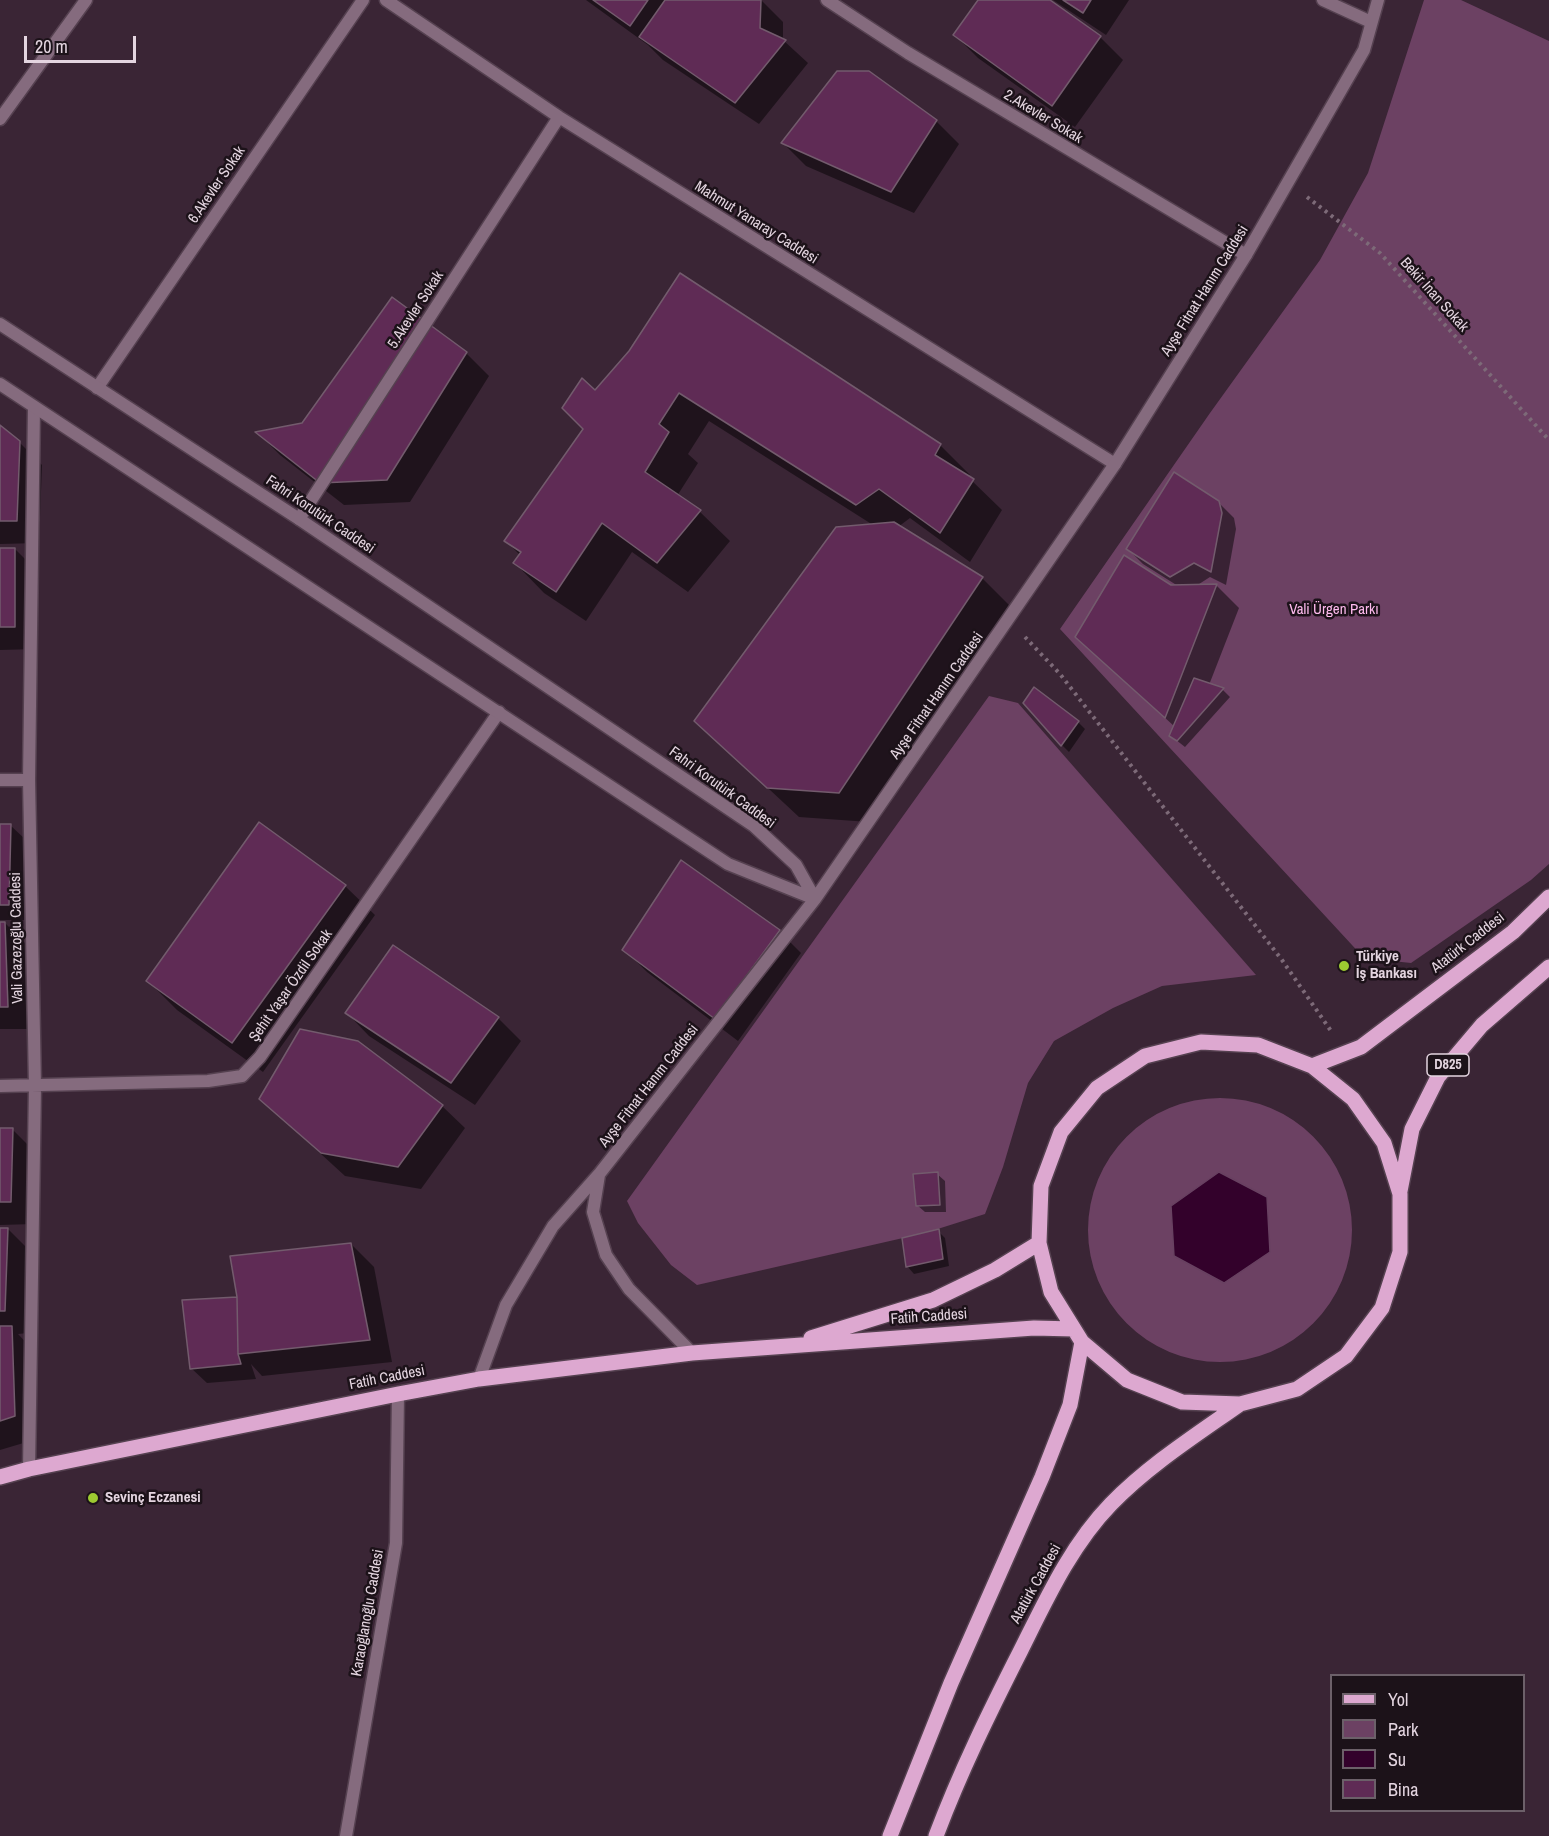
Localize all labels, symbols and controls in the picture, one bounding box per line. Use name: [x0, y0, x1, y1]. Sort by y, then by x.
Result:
scale bar: [27, 24, 140, 62]
text: 20 m: [35, 34, 68, 59]
street label: 2.Akevler Sokak: [1000, 86, 1086, 148]
street label: 6.Akevler Sokak: [185, 143, 249, 227]
street label: Mahmut Yanaray Caddesi: [691, 178, 821, 268]
street label: Ayşe Fitnat Hanım Caddesi: [1157, 222, 1253, 360]
street label: Bekir İnan Sokak: [1396, 254, 1472, 336]
street label: 5.Akevler Sokak: [384, 268, 448, 352]
street label: Fahri Korutürk Caddesi: [262, 472, 378, 558]
park label: Vali Ürgen Parkı: [1289, 601, 1379, 619]
street label: Ayşe Fitnat Hanım Caddesi: [886, 629, 988, 763]
street label: Fahri Korutürk Caddesi: [665, 743, 779, 833]
street label: Vali Gazezoğlu Caddesi: [7, 872, 27, 1004]
street label: Atatürk Caddesi: [1428, 909, 1508, 977]
street label: Şehit Yaşar Özdil Sokak: [245, 926, 337, 1046]
place label: Türkiye İş Bankası: [1356, 948, 1417, 983]
marker: Türkiye İş Bankası: [1337, 959, 1351, 973]
street label: Ayşe Fitnat Hanım Caddesi: [595, 1021, 703, 1151]
road number: D825: [1427, 1054, 1469, 1076]
street label: Fatih Caddesi: [890, 1305, 968, 1329]
street label: Fatih Caddesi: [348, 1362, 426, 1394]
place label: Sevinç Eczanesi: [105, 1489, 201, 1507]
marker: Sevinç Eczanesi: [86, 1491, 100, 1505]
street label: Atatürk Caddesi: [1007, 1541, 1065, 1627]
street label: Karaoğlanoğlu Caddesi: [348, 1548, 388, 1678]
legend: [1330, 1674, 1525, 1812]
text: Yol: [1388, 1687, 1408, 1712]
text: Park: [1388, 1717, 1418, 1742]
text: Su: [1388, 1747, 1406, 1772]
text: Bina: [1388, 1777, 1418, 1802]

